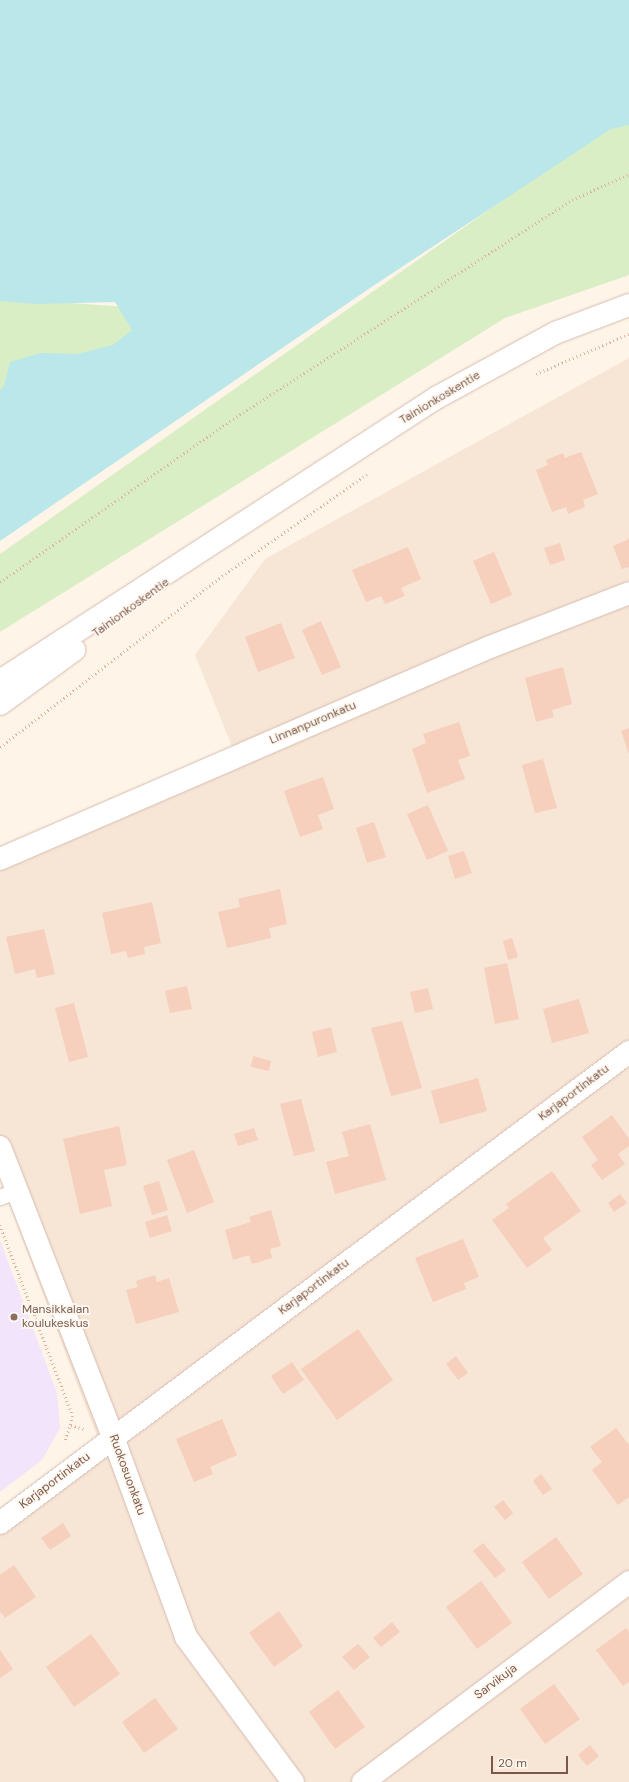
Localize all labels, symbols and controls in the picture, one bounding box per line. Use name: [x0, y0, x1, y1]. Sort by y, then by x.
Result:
street label: Tainionkoskentie: [397, 368, 483, 428]
street label: Tainionkoskentie: [90, 575, 172, 641]
street label: Linnanpuronkatu: [267, 698, 359, 748]
street label: Karjaportinkatu: [536, 1062, 612, 1124]
street label: Karjaportinkatu: [276, 1256, 352, 1318]
place label: Mansikkalan koulukeskus: [22, 1303, 89, 1331]
marker: Mansikkalan koulukeskus: [9, 1312, 19, 1322]
street label: Ruokosuonkatu: [106, 1433, 148, 1517]
street label: Karjaportinkatu: [17, 1450, 93, 1512]
street label: Sarvikuja: [472, 1661, 520, 1703]
scale bar: [493, 1748, 570, 1774]
text: 20 m: [498, 1755, 527, 1771]

